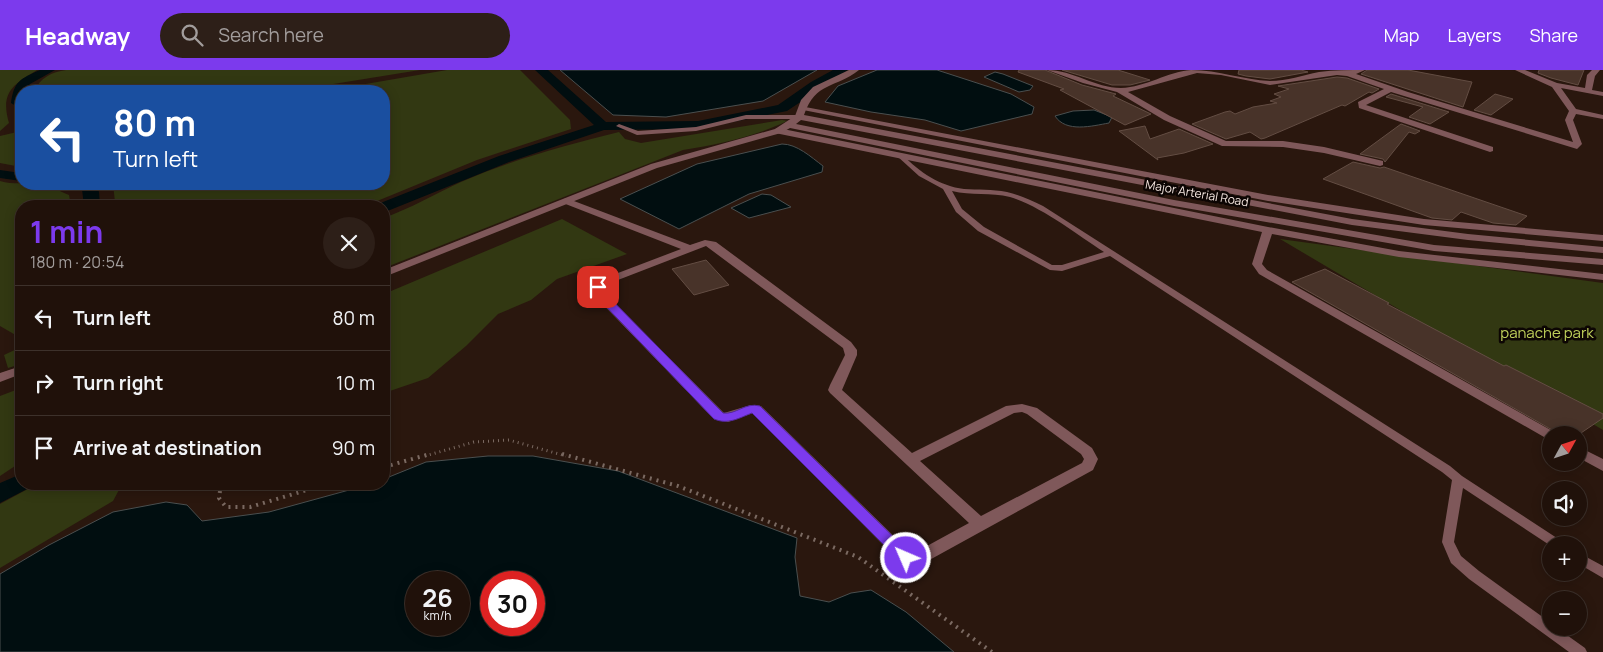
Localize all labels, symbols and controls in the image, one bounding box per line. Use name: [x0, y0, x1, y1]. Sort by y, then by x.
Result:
search box: [160, 13, 510, 58]
text: Headway: [25, 19, 130, 52]
icon: search: [178, 21, 206, 49]
text: Search here: [218, 22, 324, 48]
text: Map: [1384, 23, 1419, 47]
text: Layers: [1447, 23, 1501, 47]
text: Share: [1529, 23, 1578, 47]
text: 80 m: [113, 99, 196, 147]
icon: left: [30, 105, 95, 170]
text: Turn left: [113, 144, 198, 174]
street label: Major Arterial Road: [1144, 176, 1250, 210]
text: 1 min: [30, 211, 103, 252]
button: close: [323, 217, 375, 269]
text: 180 m · 20:54: [30, 251, 124, 273]
pin: [577, 266, 619, 308]
icon: arrive: [584, 273, 612, 301]
icon: left: [30, 304, 58, 332]
text: Turn left: [73, 305, 151, 331]
text: 80 m: [332, 305, 375, 331]
park label: panache park: [1500, 322, 1594, 343]
icon: right: [30, 369, 58, 397]
text: Turn right: [73, 370, 163, 396]
text: 10 m: [336, 370, 375, 396]
north arrow: [1542, 426, 1588, 471]
map controls: [1542, 426, 1587, 636]
icon: arrive: [30, 434, 58, 462]
text: Arrive at destination: [73, 435, 262, 461]
text: 90 m: [332, 435, 375, 461]
button: sound: [1542, 481, 1587, 526]
position arrow: [879, 531, 931, 583]
button: +: [1542, 536, 1587, 581]
speed limit sign: 30: [480, 571, 545, 636]
text: 26: [422, 580, 453, 615]
button: −: [1542, 591, 1587, 636]
text: km/h: [424, 607, 451, 624]

